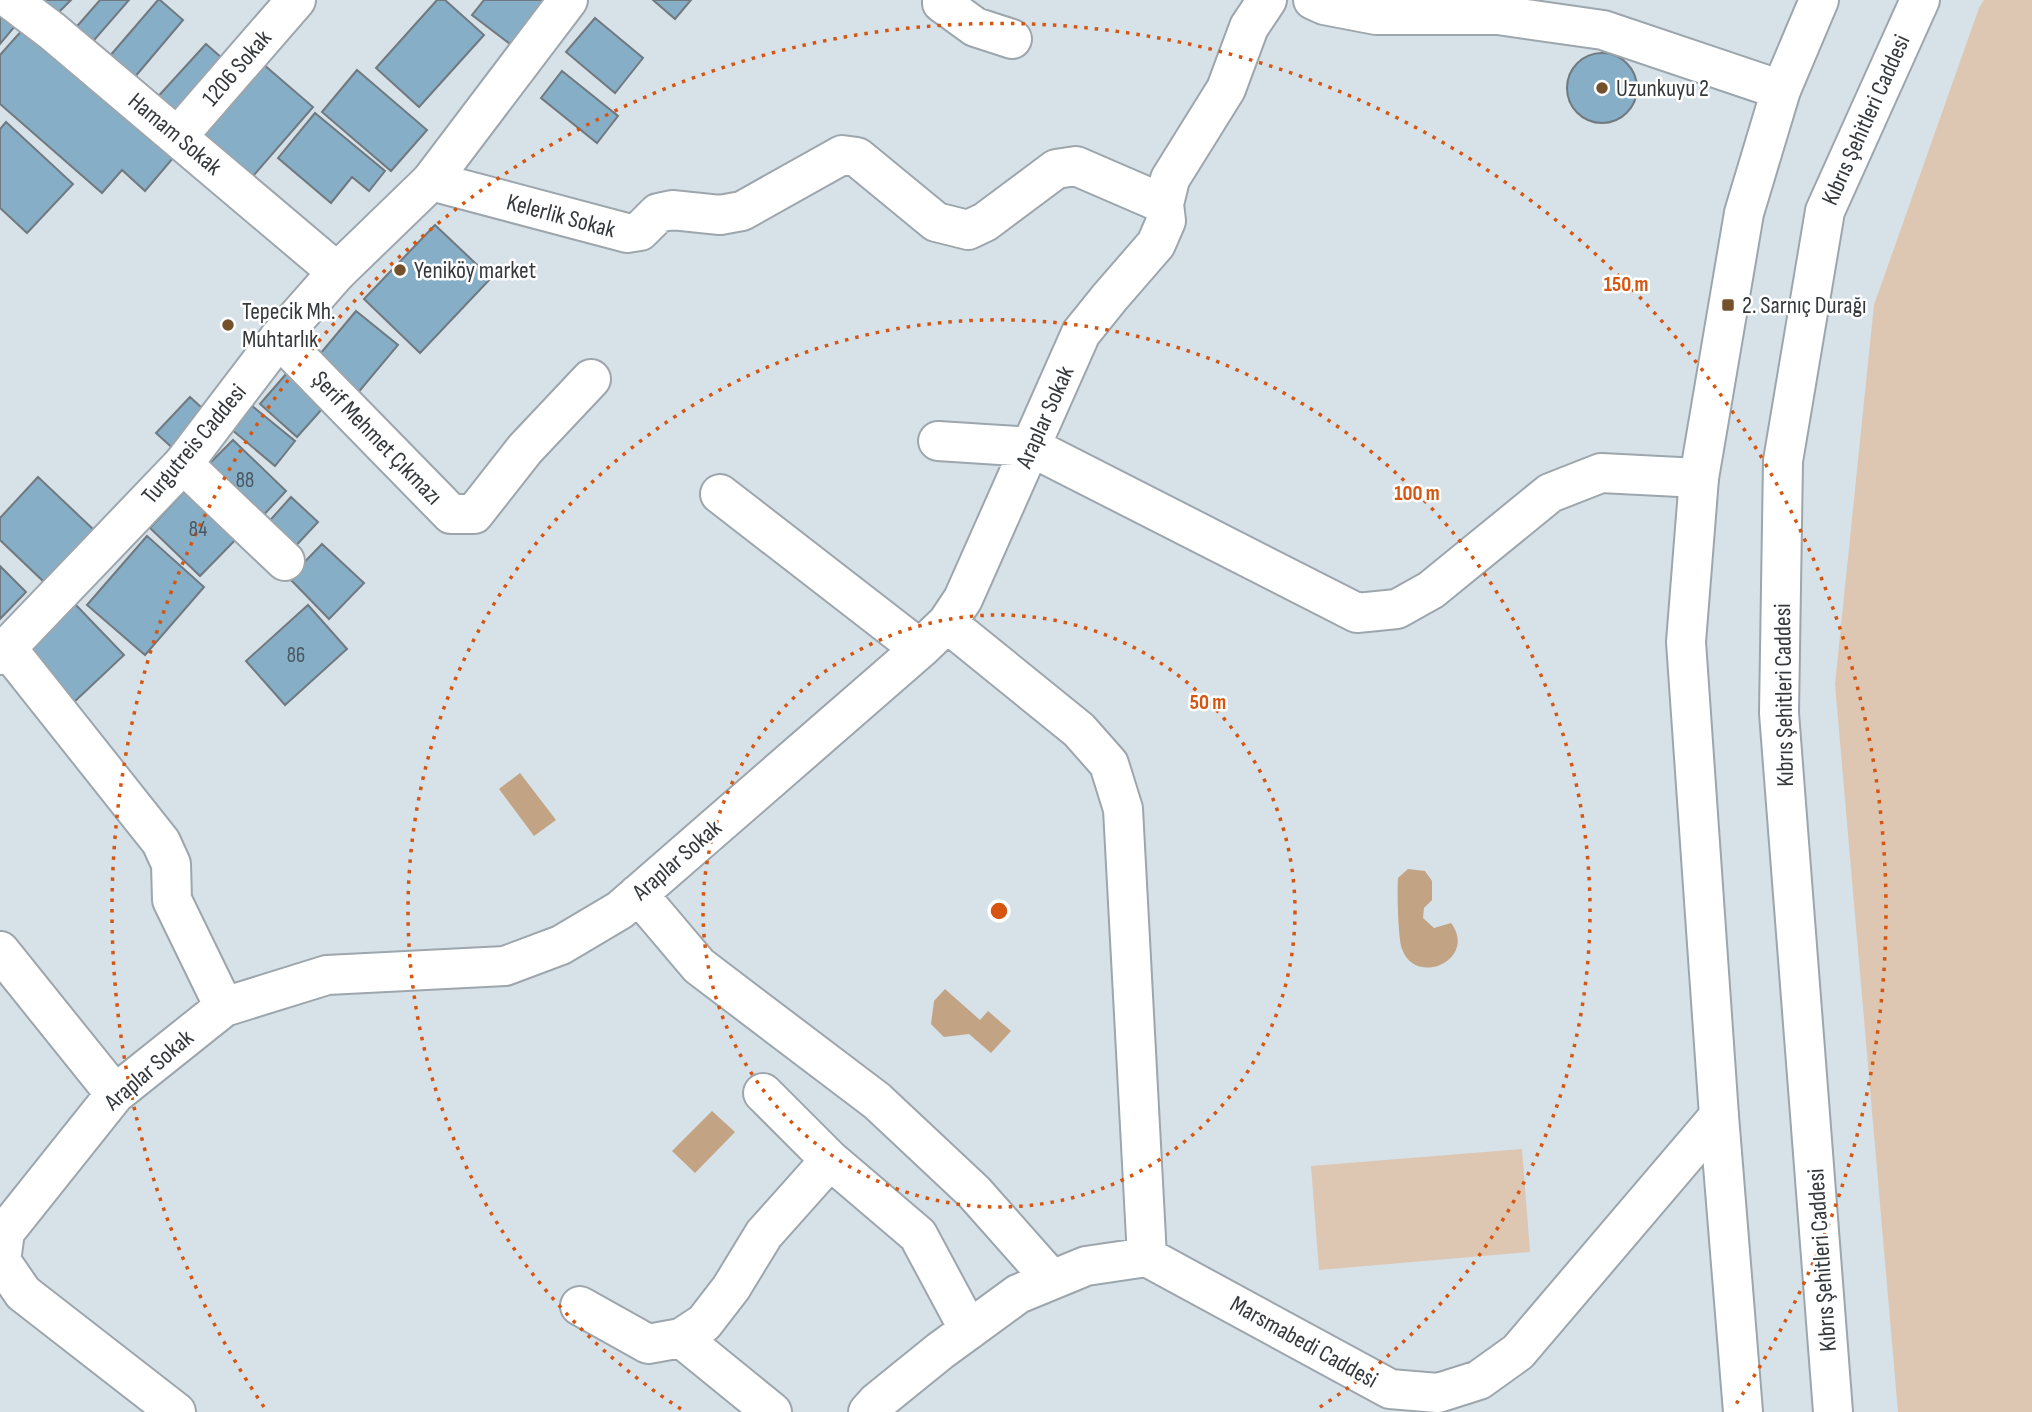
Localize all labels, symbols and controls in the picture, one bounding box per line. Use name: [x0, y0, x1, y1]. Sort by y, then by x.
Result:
street label: 1206 Sokak: [196, 24, 278, 112]
street label: Kıbrıs Şehitleri Caddesi: [1815, 30, 1917, 210]
place label: Uzunkuyu 2: [1616, 74, 1709, 103]
marker: Uzunkuyu 2: [1594, 80, 1610, 96]
street label: Hamam Sokak: [122, 87, 228, 181]
street label: Kelerlik Sokak: [503, 188, 619, 244]
place label: Yeniköy market: [414, 256, 536, 285]
marker: Yeniköy market: [392, 262, 408, 278]
text: 150 m: [1604, 272, 1648, 297]
place label: 2. Sarnıç Durağı: [1742, 291, 1866, 320]
place label: Tepecik Mh. Muhtarlık: [242, 297, 336, 354]
marker: 2. Sarnıç Durağı: [1720, 297, 1736, 313]
marker: Tepecik Mh. Muhtarlık: [220, 317, 236, 333]
street label: Araplar Sokak: [1009, 361, 1080, 473]
street label: Şerif Mehmet Çıkmazı: [306, 365, 448, 511]
street label: Turgutreis Caddesi: [135, 378, 253, 510]
house number: 88: [236, 468, 254, 493]
text: 100 m: [1394, 481, 1440, 506]
house number: 84: [189, 517, 207, 542]
street label: Kıbrıs Şehitleri Caddesi: [1768, 603, 1800, 787]
house number: 86: [287, 643, 305, 668]
text: 50 m: [1190, 690, 1226, 715]
street label: Araplar Sokak: [626, 813, 728, 907]
centre of rings: [987, 899, 1011, 923]
street label: Araplar Sokak: [98, 1023, 200, 1117]
street label: Kıbrıs Şehitleri Caddesi: [1801, 1168, 1843, 1352]
street label: Marsmabedi Caddesi: [1225, 1289, 1383, 1395]

